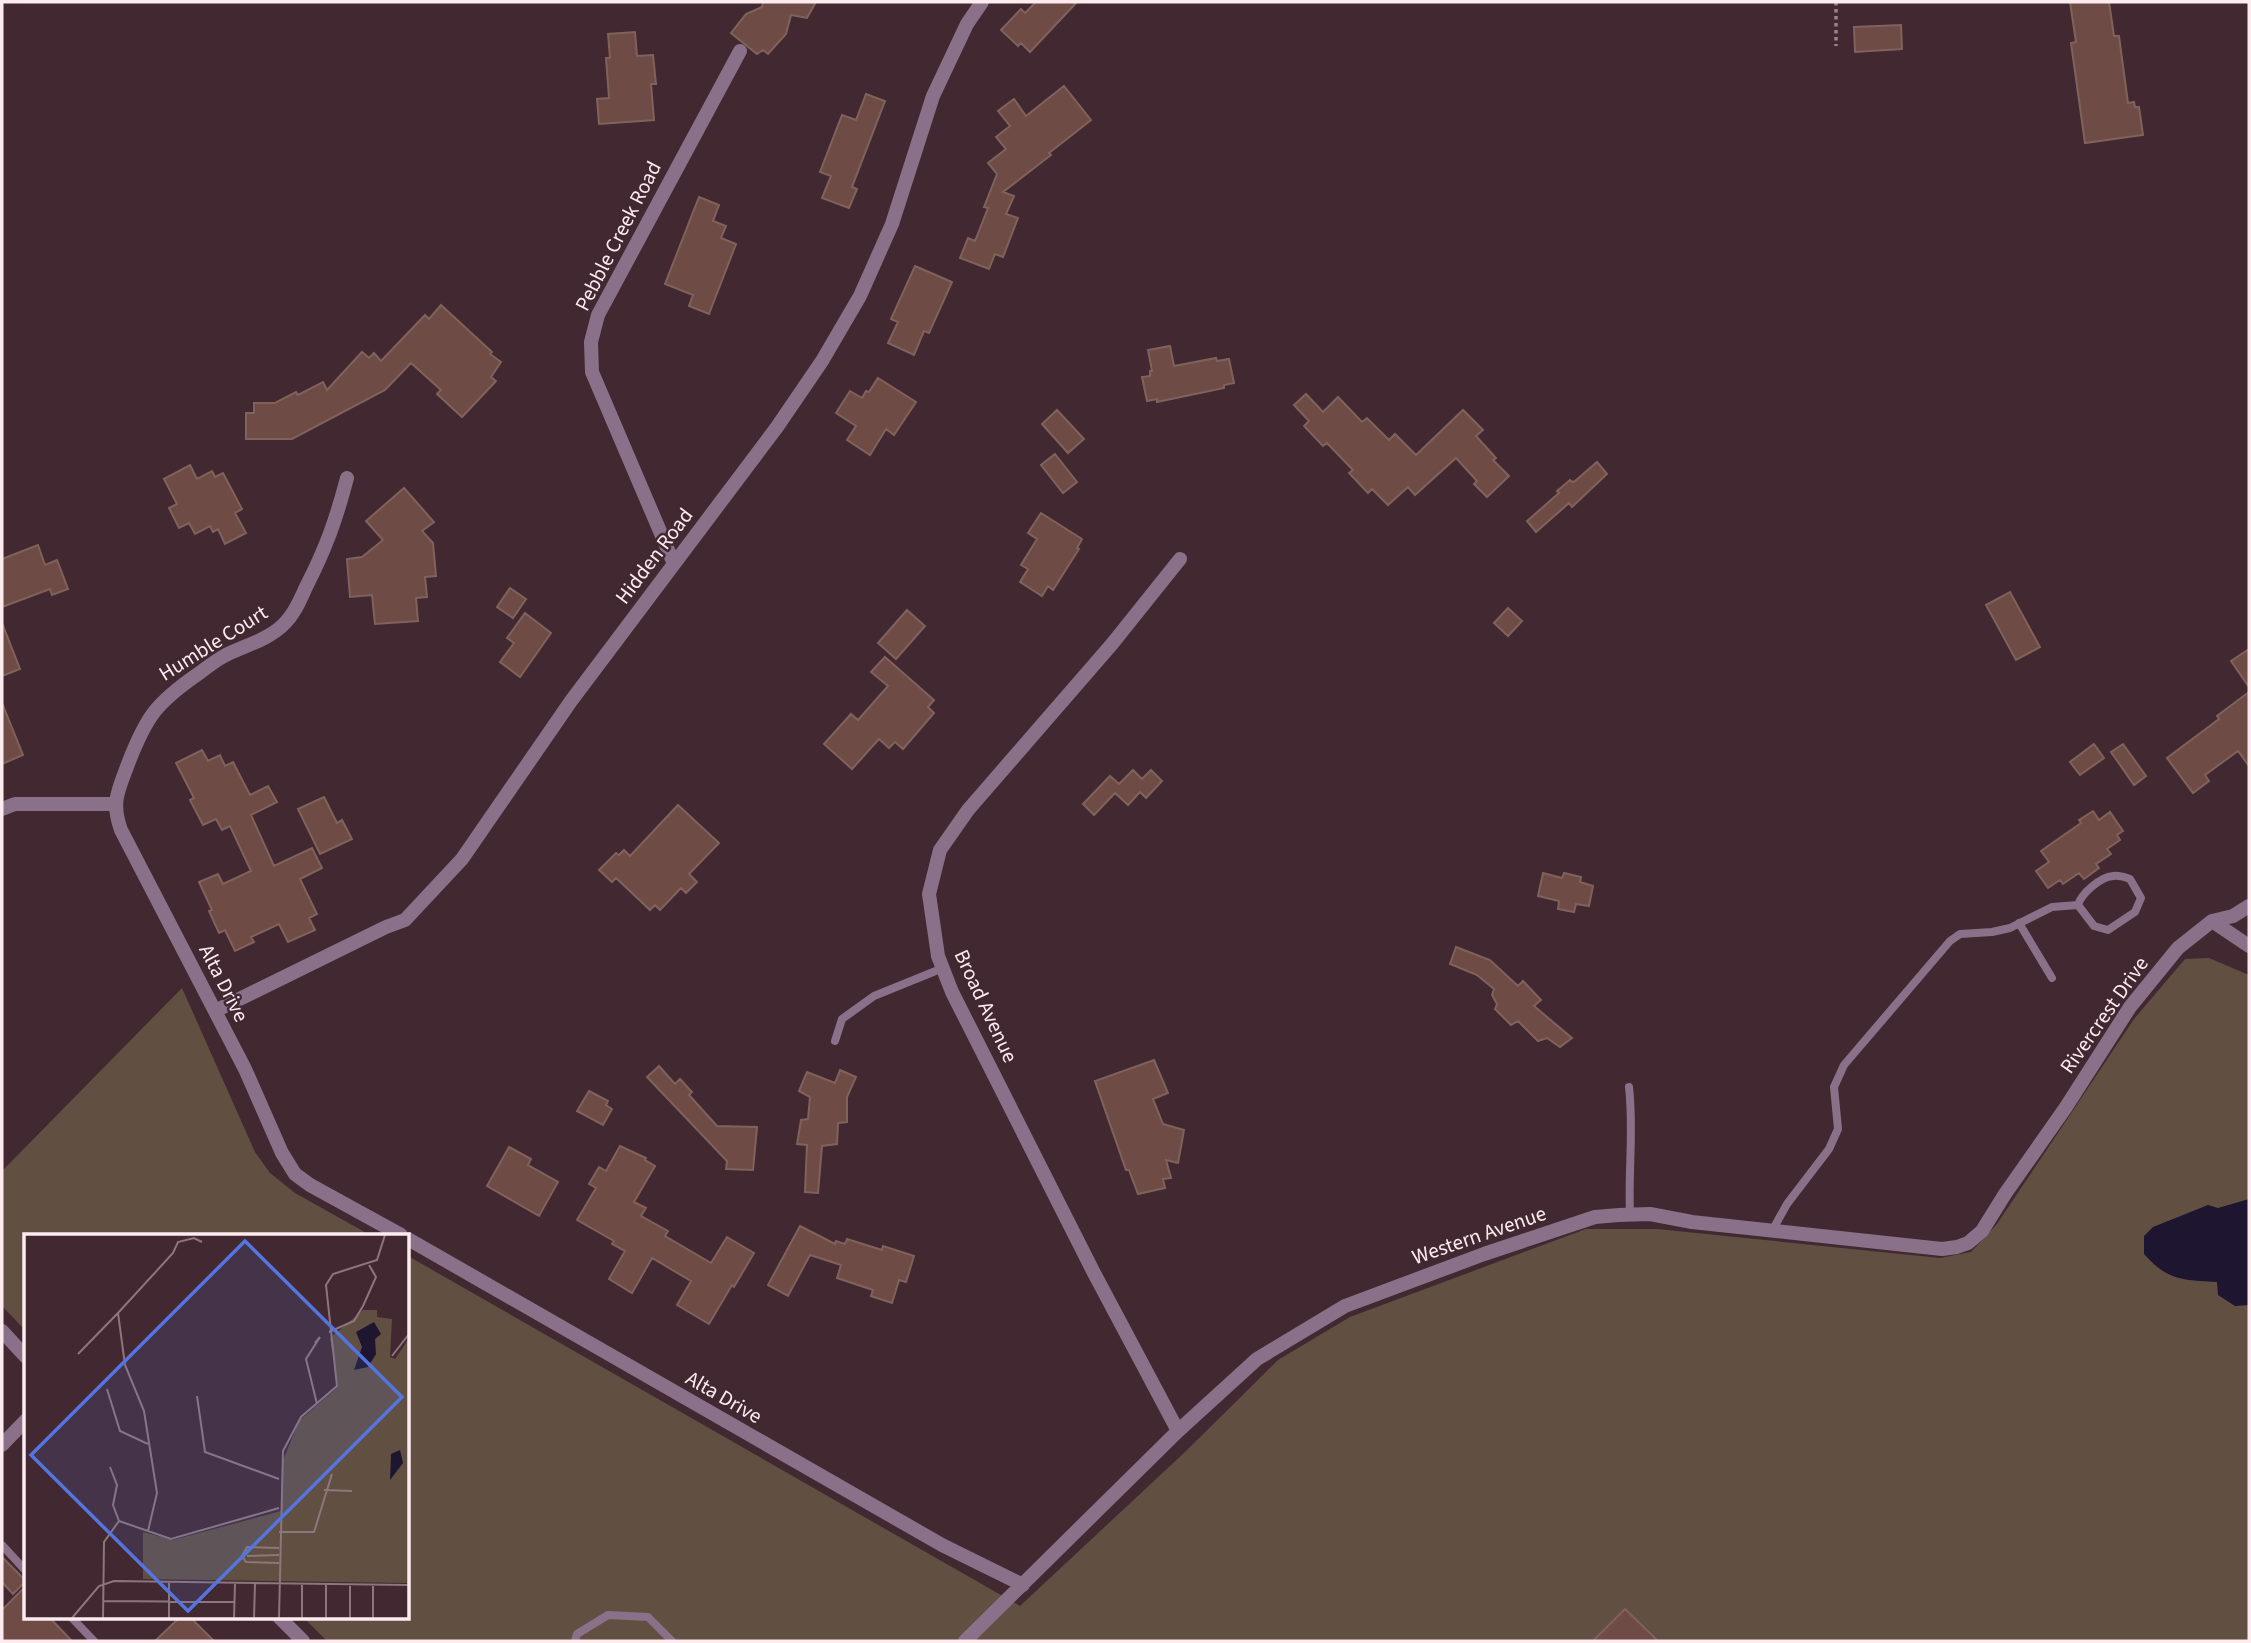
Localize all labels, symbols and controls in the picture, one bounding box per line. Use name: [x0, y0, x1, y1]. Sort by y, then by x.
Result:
street label: Pebble Creek Road: [567, 156, 669, 316]
street label: Hidden Road: [608, 502, 700, 610]
street label: Humble Court: [153, 598, 273, 688]
street label: Alta Drive: [192, 939, 256, 1027]
street label: Broad Avenue: [947, 945, 1025, 1067]
street label: Rivercrest Drive: [2053, 950, 2155, 1080]
street label: Western Avenue: [1408, 1198, 1550, 1272]
inset map: [24, 1234, 410, 1618]
street label: Alta Drive: [680, 1363, 768, 1431]

